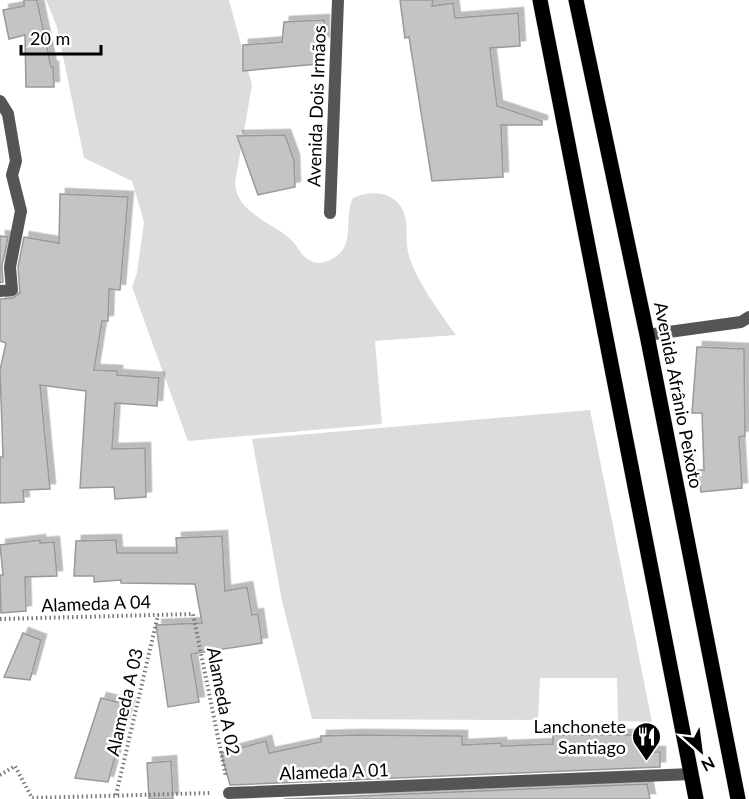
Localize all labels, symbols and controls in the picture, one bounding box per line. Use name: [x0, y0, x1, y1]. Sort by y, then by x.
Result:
scale bar: [21, 18, 100, 56]
street label: Avenida Dois Irmãos: [302, 25, 330, 187]
text: 20 m: [30, 27, 70, 49]
street label: Avenida Afrânio Peixoto: [650, 300, 708, 490]
street label: Alameda A 04: [41, 590, 151, 616]
street label: Alameda A 02: [203, 645, 245, 757]
street label: Alameda A 03: [101, 646, 147, 758]
place label: Lanchonete Santiago: [534, 715, 626, 758]
restaurant icon: Lanchonete Santiago: [631, 720, 663, 762]
north arrow: [671, 721, 731, 781]
text: N: [698, 753, 718, 776]
street label: Alameda A 01: [279, 758, 389, 784]

